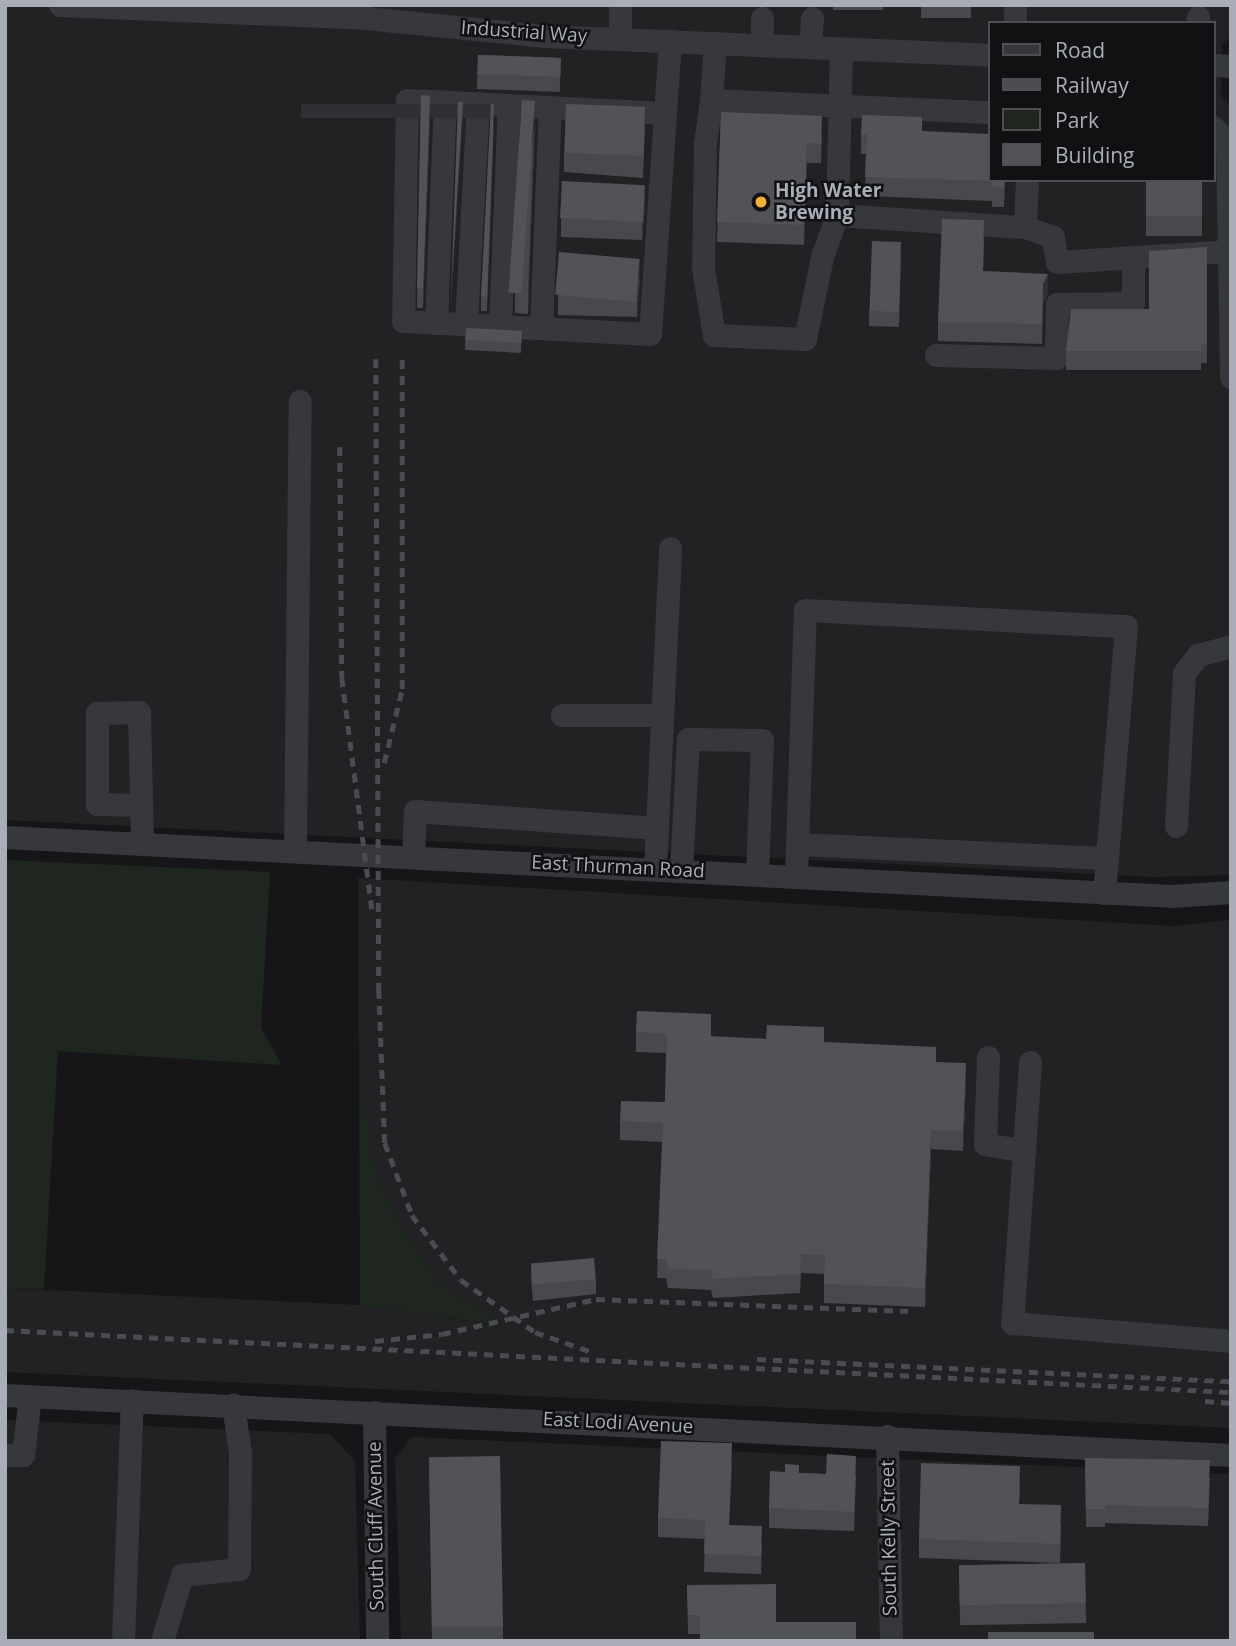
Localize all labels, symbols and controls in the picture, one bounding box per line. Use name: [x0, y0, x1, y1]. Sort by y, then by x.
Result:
street label: Industrial Way: [460, 16, 588, 48]
legend: [988, 21, 1215, 182]
text: Road: [1055, 36, 1105, 64]
text: Railway: [1055, 71, 1129, 99]
text: Park: [1055, 106, 1099, 134]
text: Building: [1055, 141, 1134, 169]
place label: High Water Brewing: [775, 180, 881, 224]
marker: High Water Brewing: [753, 194, 769, 210]
street label: East Thurman Road: [531, 851, 705, 883]
street label: East Lodi Avenue: [542, 1408, 694, 1438]
street label: South Cluff Avenue: [363, 1441, 389, 1611]
street label: South Kelly Street: [876, 1460, 902, 1616]

